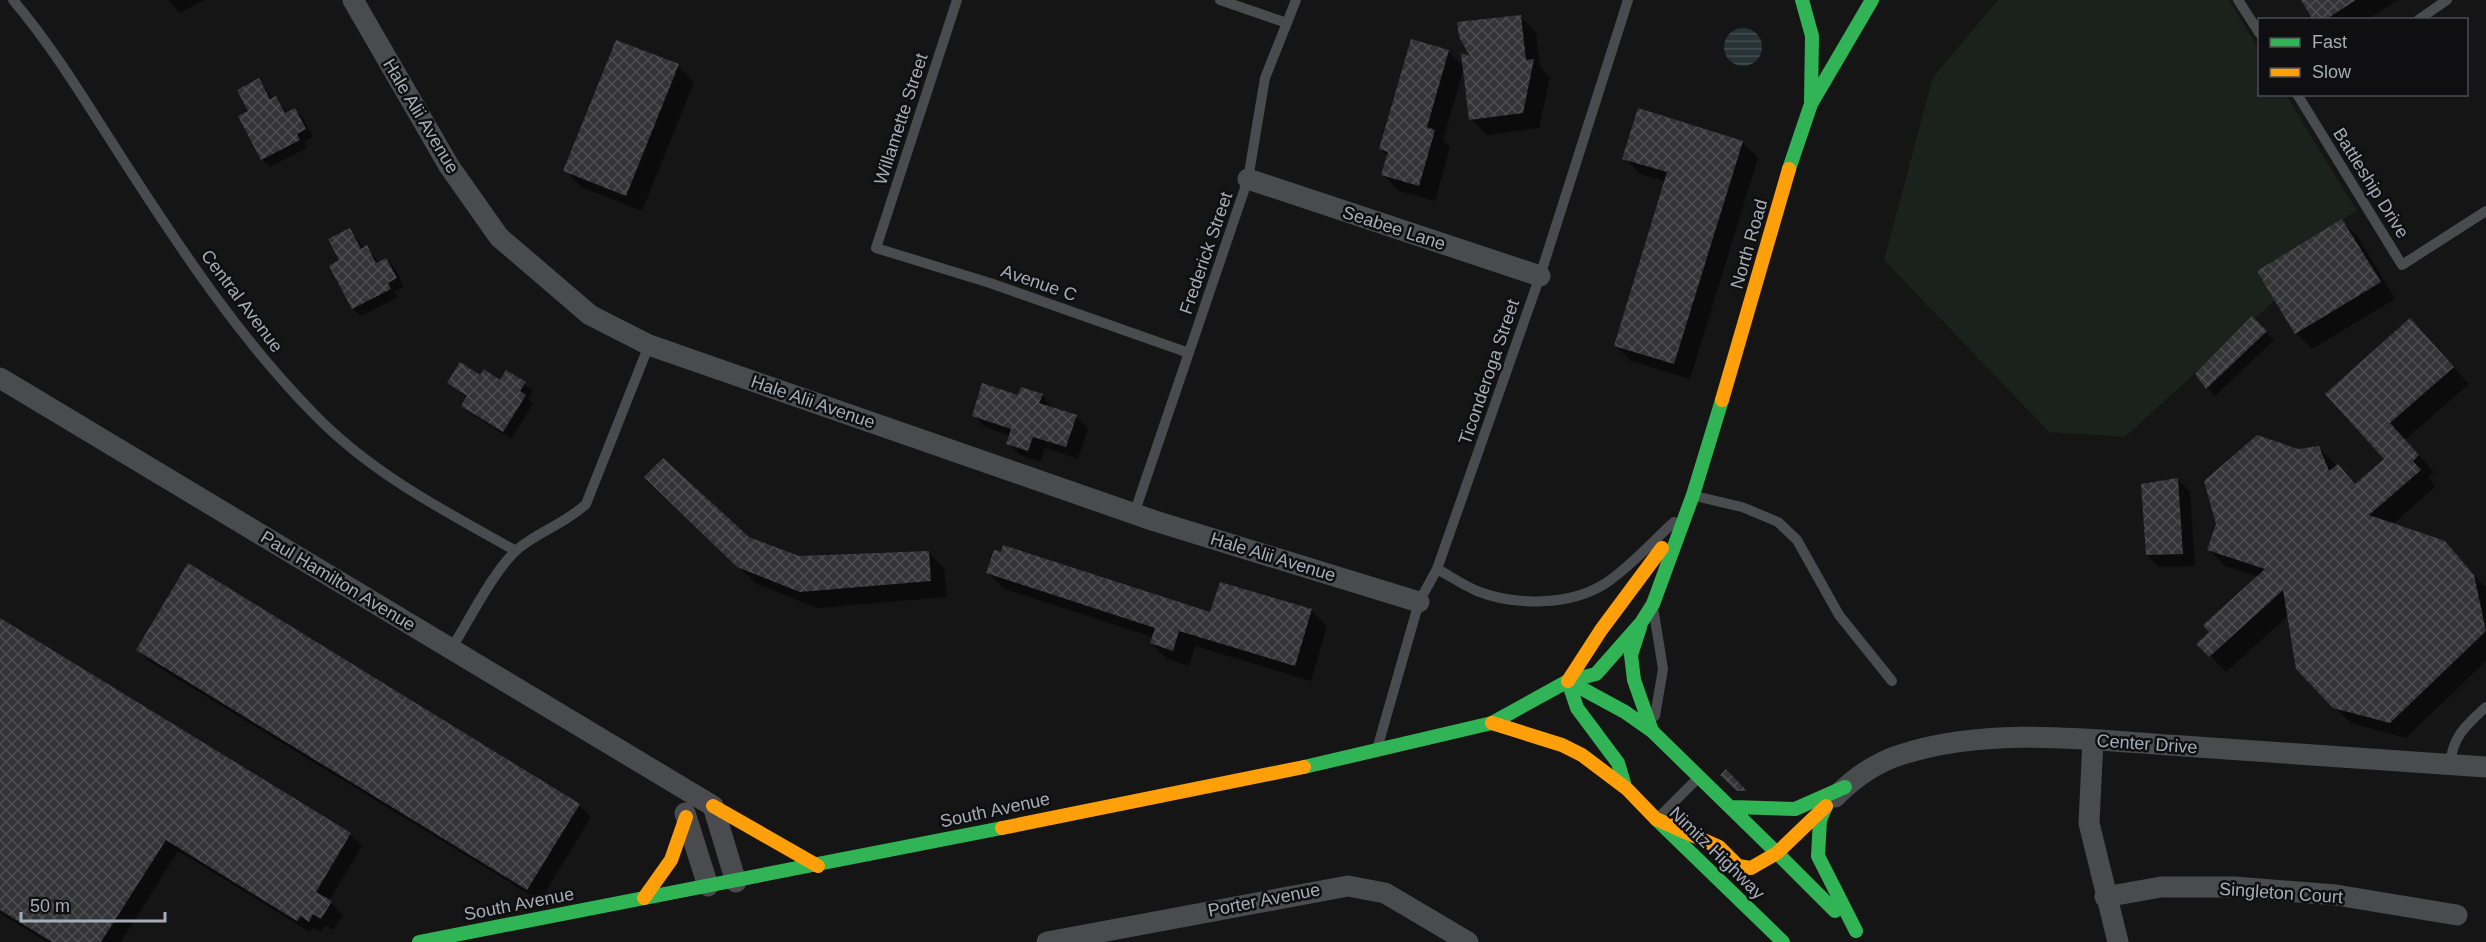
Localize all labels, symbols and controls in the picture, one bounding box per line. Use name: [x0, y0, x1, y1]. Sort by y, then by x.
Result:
legend: [2258, 18, 2468, 96]
text: Fast: [2312, 32, 2347, 52]
street label: Willamette Street: [870, 51, 932, 187]
street label: Hale Alii Avenue: [379, 55, 463, 177]
text: Slow: [2312, 62, 2352, 82]
street label: Battleship Drive: [2329, 124, 2413, 242]
street label: Frederick Street: [1176, 189, 1236, 317]
street label: North Road: [1727, 197, 1771, 291]
street label: Seabee Lane: [1340, 202, 1448, 254]
street label: Central Avenue: [197, 246, 287, 356]
street label: Avenue C: [999, 261, 1079, 305]
street label: Ticonderoga Street: [1455, 297, 1523, 447]
street label: Hale Alii Avenue: [748, 371, 878, 433]
street label: Paul Hamilton Avenue: [257, 527, 419, 635]
street label: Hale Alii Avenue: [1208, 528, 1338, 586]
street label: Center Drive: [2096, 731, 2198, 757]
street label: South Avenue: [938, 789, 1052, 831]
street label: Nimitz Highway: [1665, 803, 1769, 903]
street label: Porter Avenue: [1206, 879, 1322, 921]
street label: Singleton Court: [2218, 879, 2344, 907]
street label: South Avenue: [462, 884, 576, 924]
scale bar: [21, 885, 165, 923]
text: 50 m: [30, 896, 70, 916]

